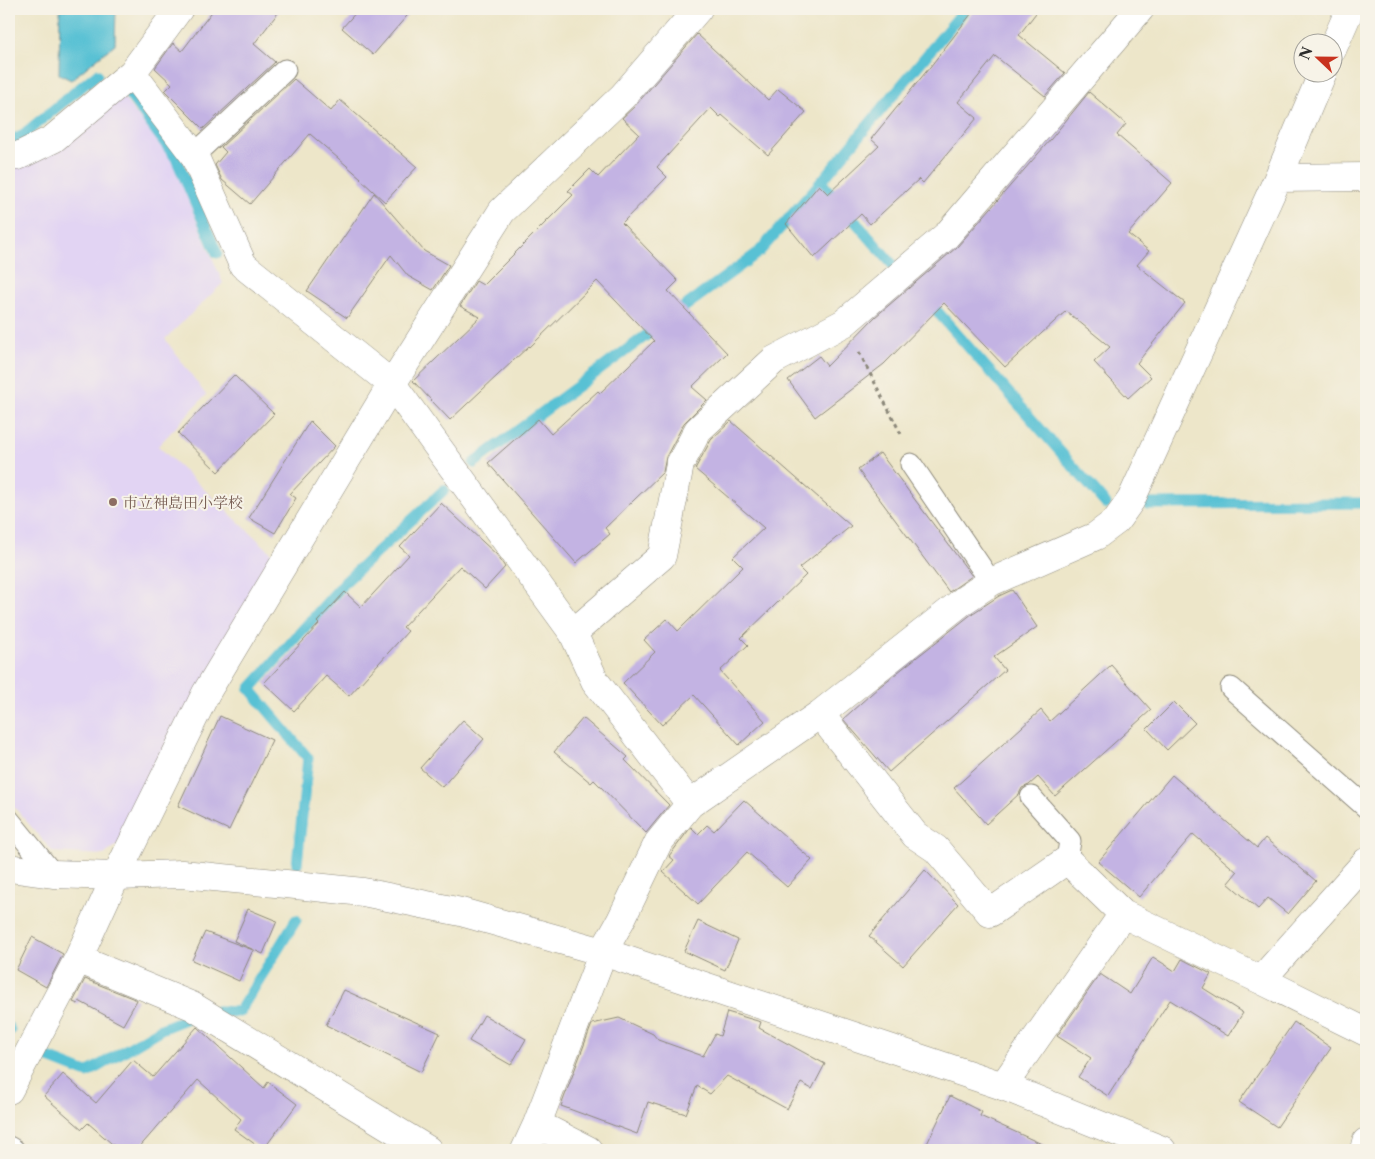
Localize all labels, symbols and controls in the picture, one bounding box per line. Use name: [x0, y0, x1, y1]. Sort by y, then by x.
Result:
north arrow: [1292, 32, 1342, 82]
text: N: [1295, 44, 1317, 62]
place label: 市立神島田小学校: [123, 493, 243, 512]
marker: 市立神島田小学校: [107, 496, 119, 508]

